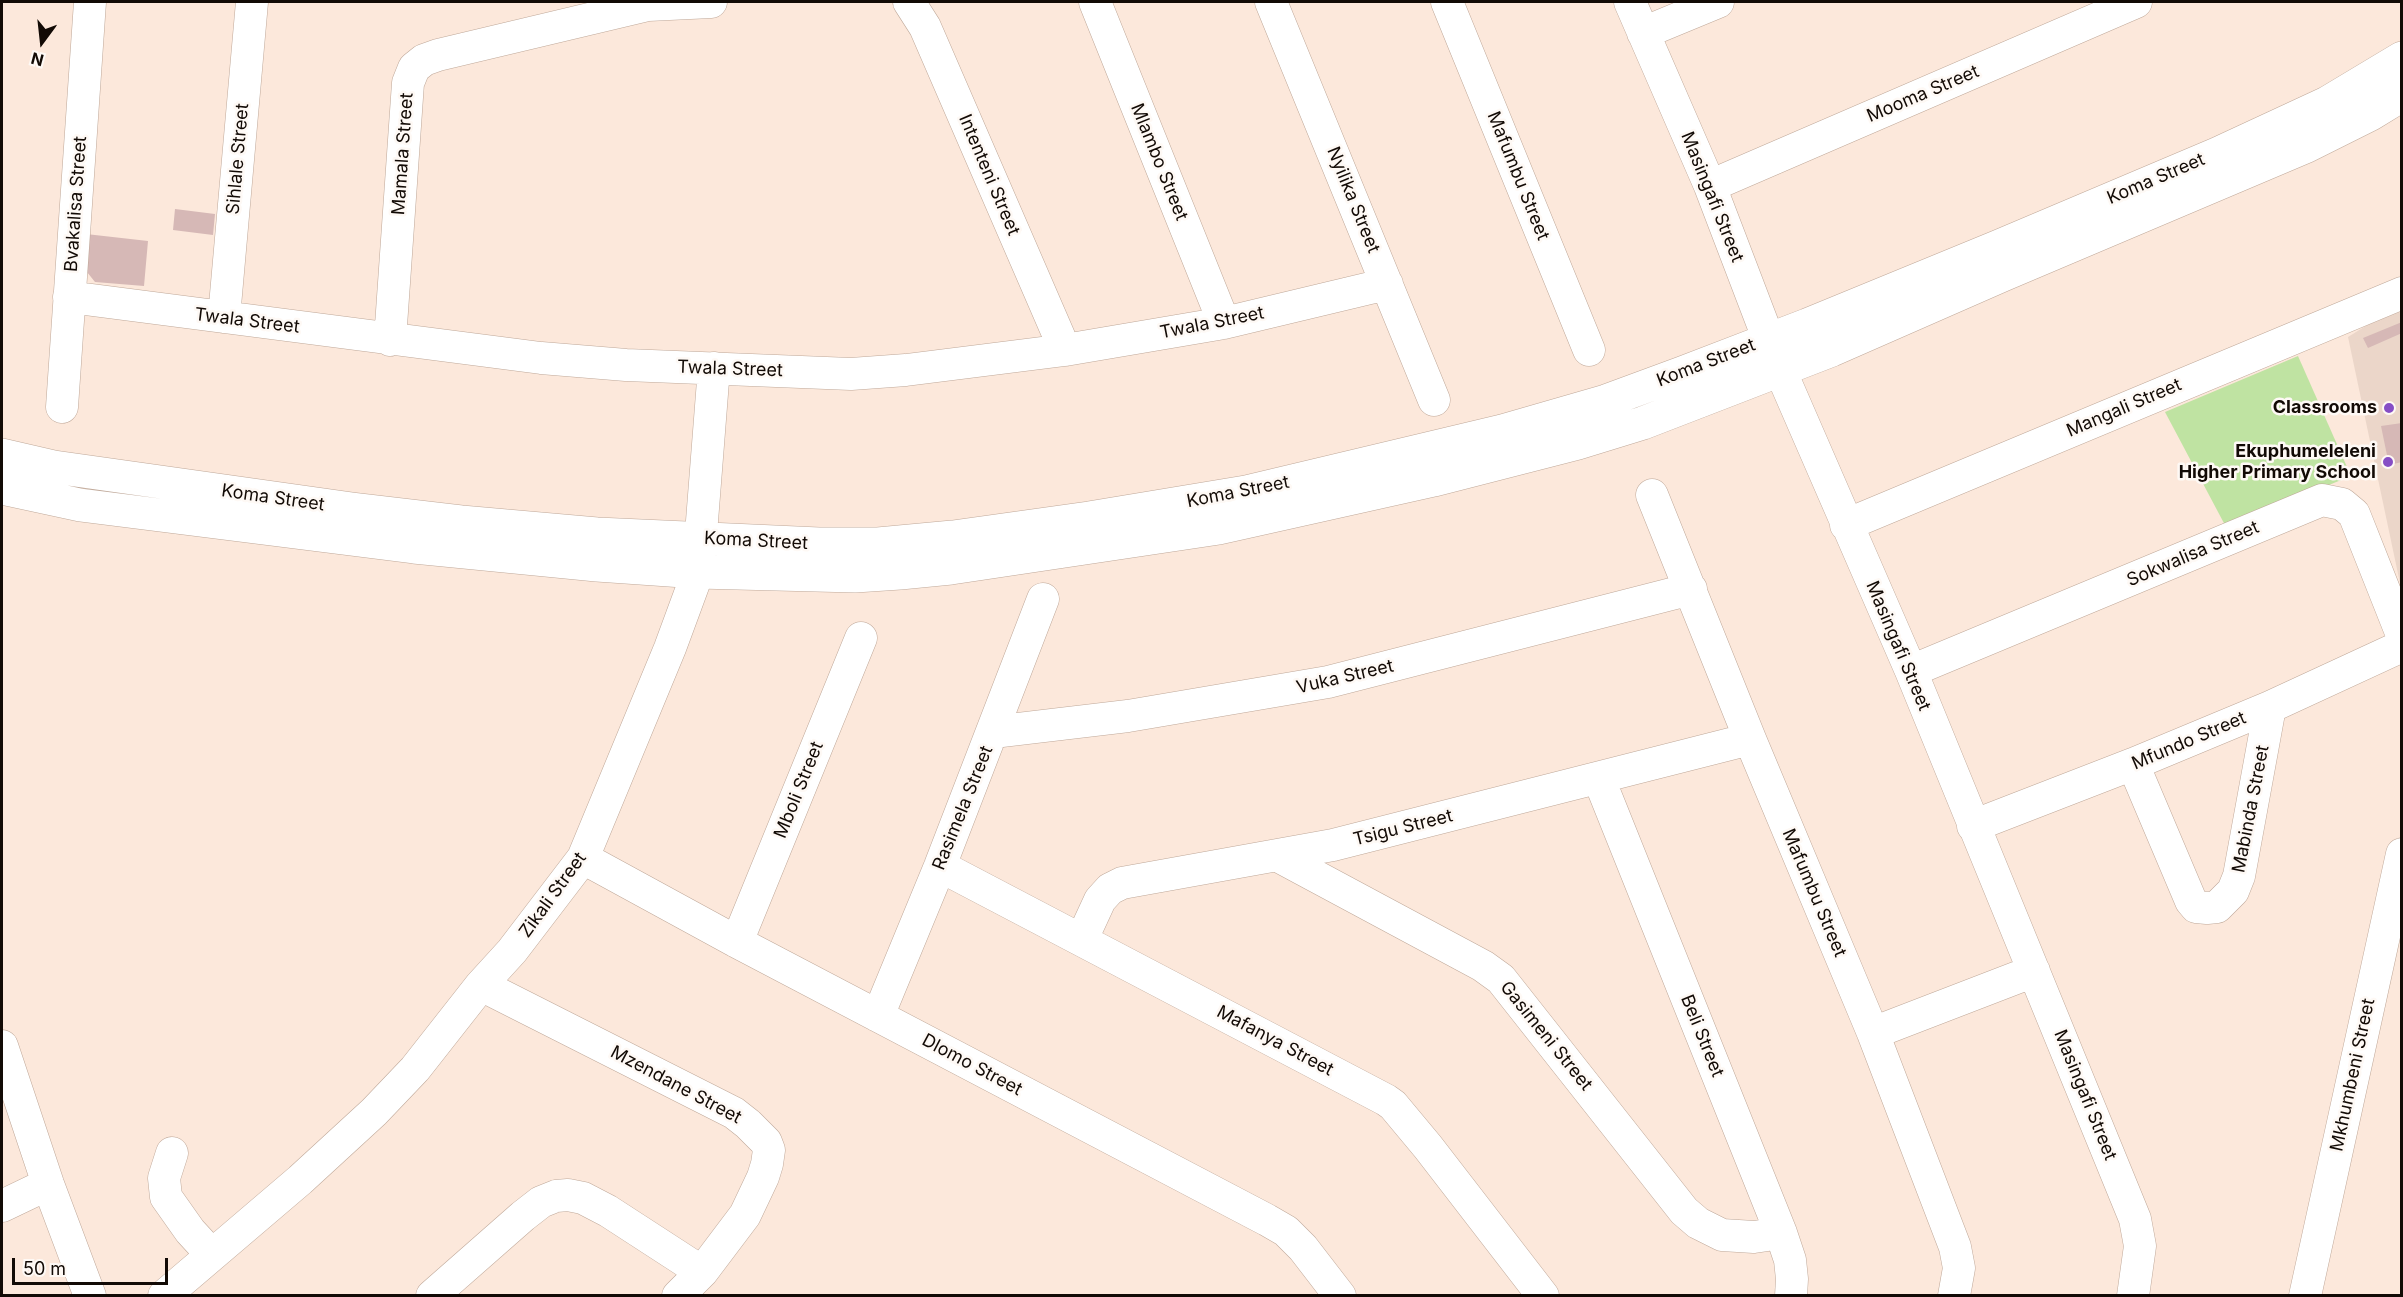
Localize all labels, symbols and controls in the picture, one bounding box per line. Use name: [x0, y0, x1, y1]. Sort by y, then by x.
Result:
north arrow: [12, 12, 72, 72]
text: N: [29, 48, 46, 71]
street label: Mooma Street: [1864, 61, 1982, 127]
street label: Mamala Street: [388, 92, 418, 216]
street label: Mlambo Street: [1126, 100, 1192, 224]
street label: Sihlale Street: [222, 102, 254, 216]
street label: Mafumbu Street: [1482, 108, 1554, 244]
street label: Intenteni Street: [954, 111, 1024, 239]
street label: Masingafi Street: [1676, 129, 1748, 265]
street label: Bvakalisa Street: [60, 135, 92, 273]
street label: Nyilika Street: [1322, 144, 1384, 256]
street label: Koma Street: [2104, 149, 2208, 209]
street label: Twala Street: [1158, 302, 1266, 344]
street label: Twala Street: [193, 304, 301, 338]
street label: Koma Street: [1654, 334, 1758, 392]
street label: Twala Street: [677, 356, 783, 382]
street label: Mangali Street: [2063, 374, 2185, 442]
place label: Classrooms: [2273, 397, 2377, 419]
marker: Classrooms: [2382, 401, 2396, 415]
place label: Ekuphumeleleni Higher Primary School: [2179, 441, 2376, 484]
marker: Ekuphumeleleni Higher Primary School: [2381, 455, 2395, 469]
street label: Koma Street: [1185, 471, 1291, 513]
street label: Koma Street: [220, 480, 326, 516]
street label: Sokwalisa Street: [2124, 516, 2262, 592]
street label: Koma Street: [704, 527, 808, 555]
street label: Masingafi Street: [1861, 578, 1935, 714]
street label: Vuka Street: [1294, 655, 1396, 699]
street label: Mfundo Street: [2129, 707, 2249, 775]
street label: Mboli Street: [770, 738, 828, 842]
street label: Rasimela Street: [928, 743, 998, 873]
street label: Mabinda Street: [2228, 743, 2274, 875]
street label: Tsigu Street: [1351, 805, 1455, 851]
street label: Mafumbu Street: [1777, 826, 1851, 960]
street label: Zikali Street: [515, 848, 591, 942]
street label: Gasimeni Street: [1495, 977, 1597, 1095]
street label: Beli Street: [1676, 992, 1728, 1080]
street label: Mkhumbeni Street: [2326, 997, 2380, 1153]
street label: Mafanya Street: [1213, 1001, 1337, 1081]
street label: Masingafi Street: [2049, 1027, 2121, 1163]
street label: Dlomo Street: [918, 1030, 1026, 1100]
street label: Mzendane Street: [607, 1041, 745, 1129]
scale bar: [15, 1246, 171, 1284]
text: 50 m: [23, 1258, 66, 1279]

